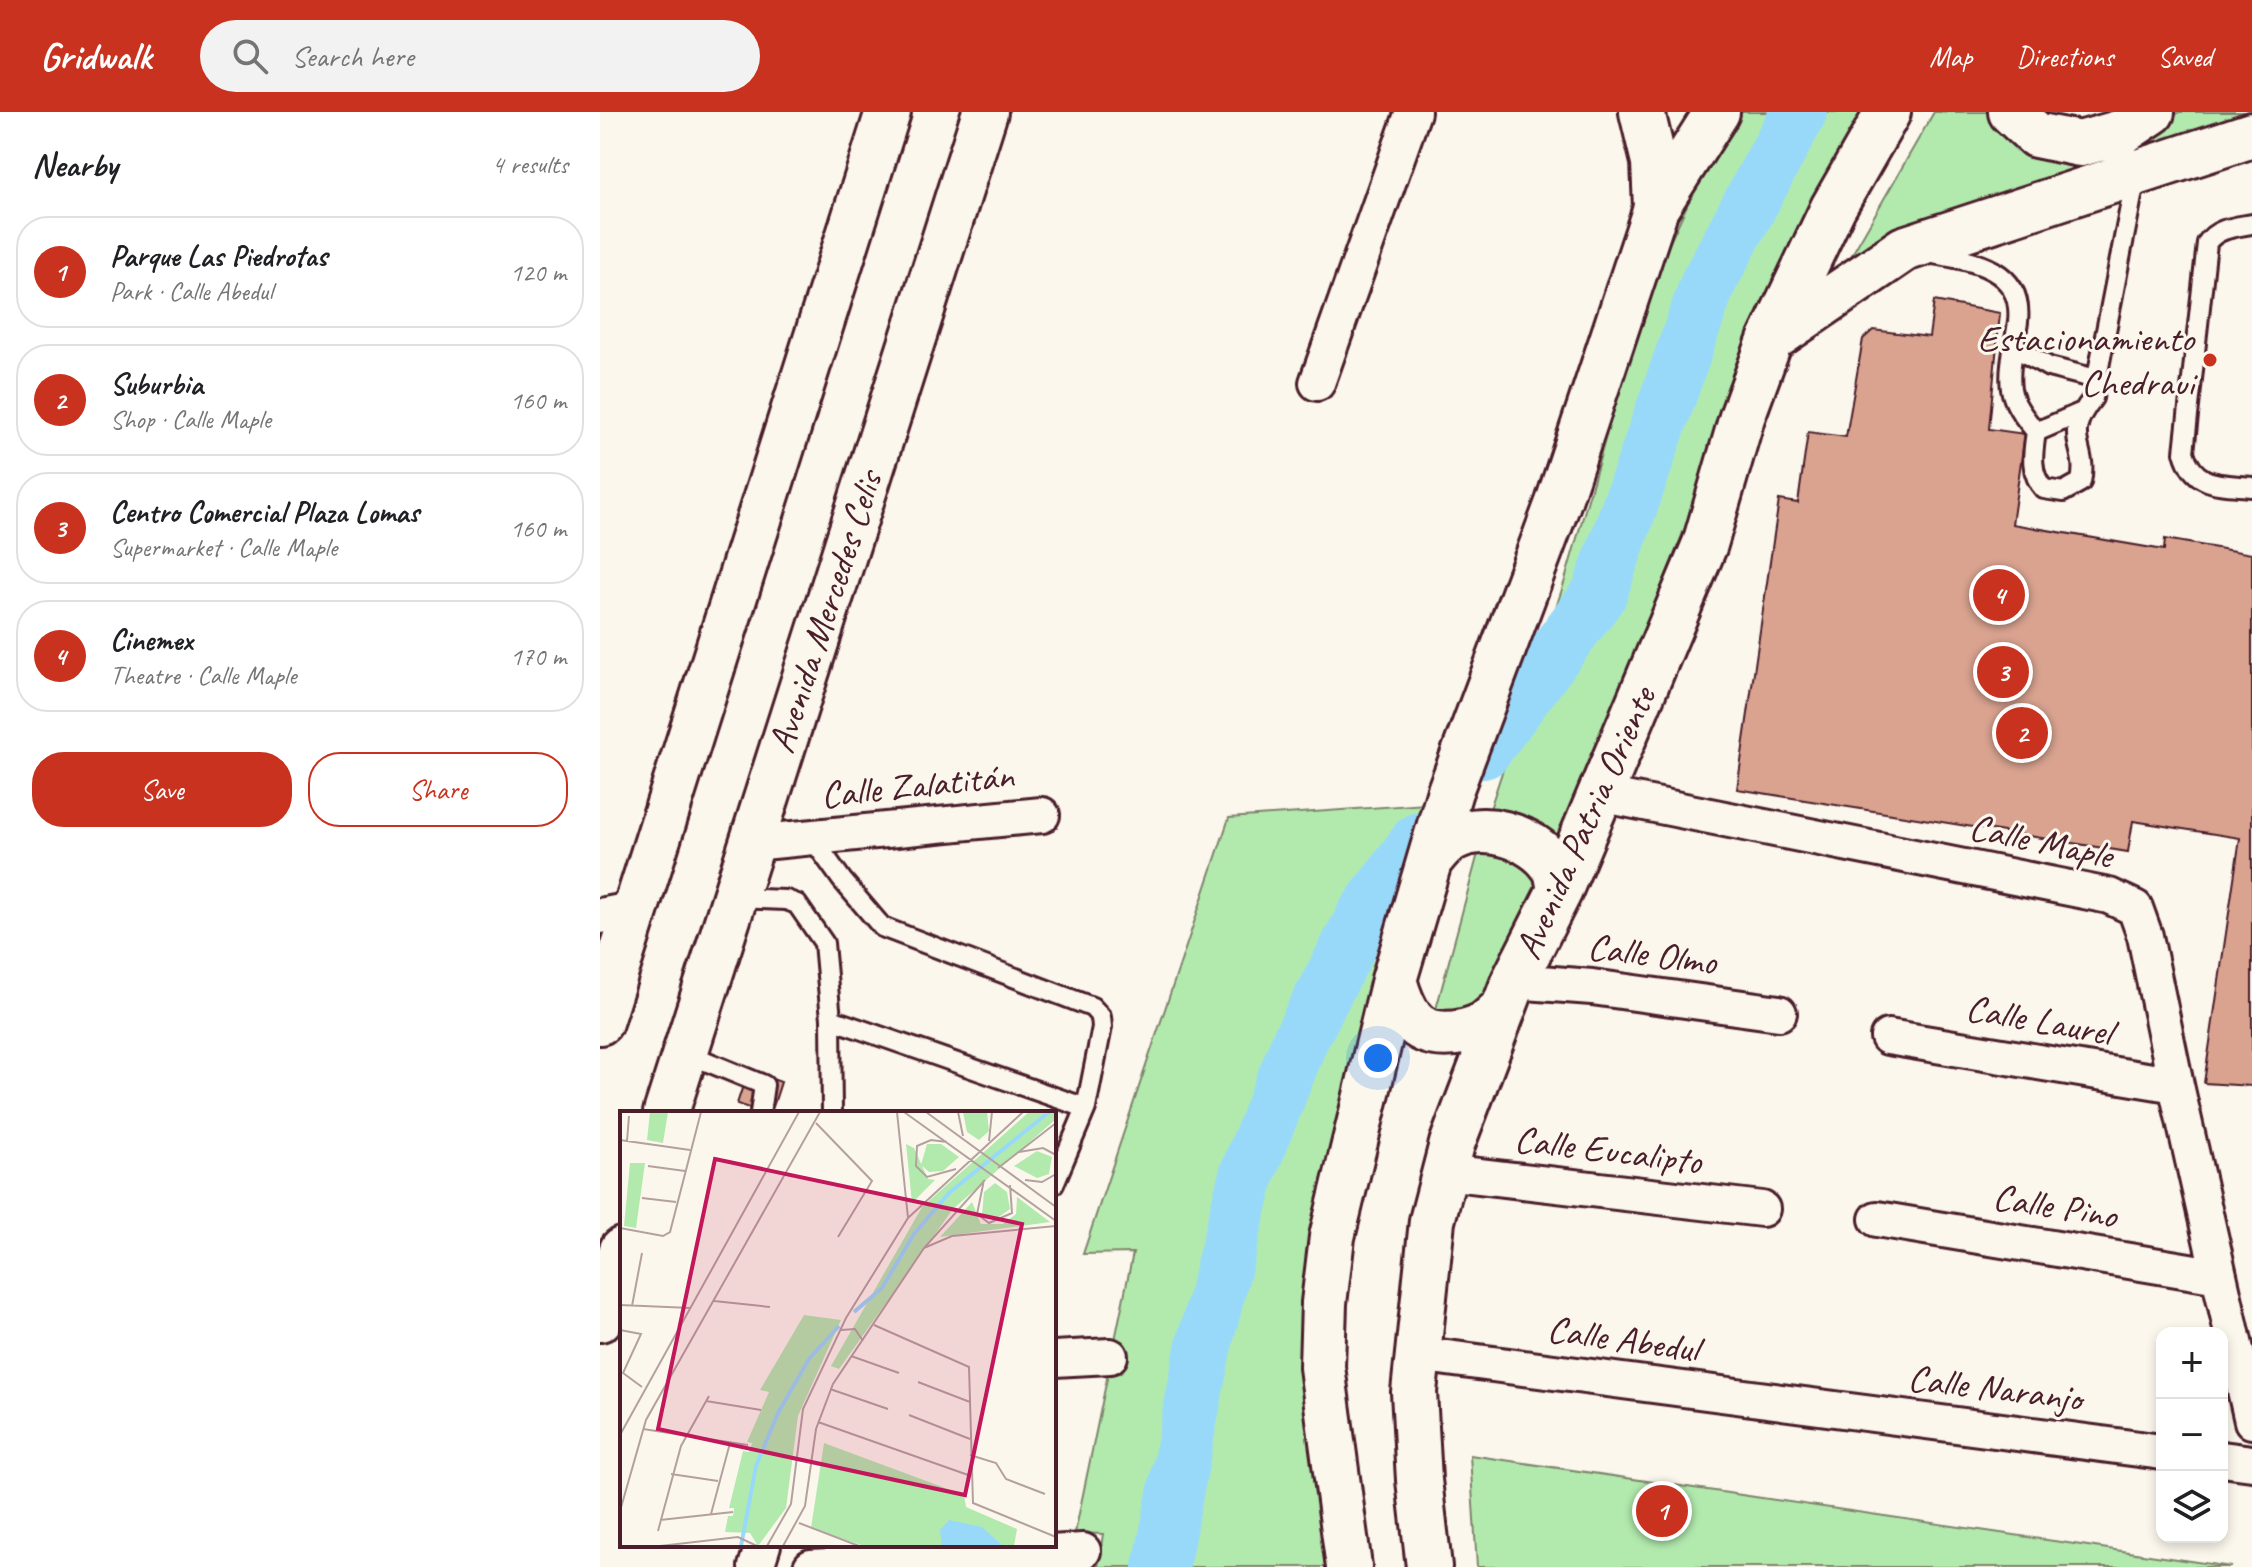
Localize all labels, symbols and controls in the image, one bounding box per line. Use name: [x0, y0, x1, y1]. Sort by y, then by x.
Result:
search box: [200, 20, 760, 92]
text: Gridwalk: [40, 33, 152, 80]
icon: search: [228, 34, 272, 78]
text: Search here: [292, 37, 414, 75]
text: Map: [1929, 39, 1972, 74]
text: Directions: [2016, 39, 2114, 74]
text: Saved: [2158, 39, 2212, 74]
text: Nearby: [32, 143, 118, 186]
text: 4 results: [492, 148, 568, 181]
text: Parque Las Piedrotas: [110, 237, 327, 275]
text: 1: [54, 256, 66, 289]
text: 120 m: [510, 256, 566, 289]
text: Park · Calle Abedul: [110, 275, 273, 308]
place label: Estacionamiento Chedraui: [1978, 315, 2198, 406]
marker: Estacionamiento Chedraui: [2201, 351, 2219, 369]
text: Suburbia: [110, 365, 203, 403]
text: 2: [54, 384, 66, 417]
text: 160 m: [510, 384, 566, 417]
text: Shop · Calle Maple: [110, 403, 271, 436]
street label: Avenida Mercedes Celis: [757, 463, 894, 759]
text: Centro Comercial Plaza Lomas: [110, 493, 419, 531]
text: 3: [54, 512, 66, 545]
text: 160 m: [510, 512, 566, 545]
text: Supermarket · Calle Maple: [110, 531, 337, 564]
pin: 4: [1973, 565, 2025, 625]
text: Cinemex: [110, 621, 193, 659]
text: 4: [54, 640, 66, 673]
text: 170 m: [510, 640, 566, 673]
pin: 3: [1977, 642, 2029, 702]
text: Theatre · Calle Maple: [110, 659, 296, 692]
street label: Avenida Patria Oriente: [1504, 677, 1667, 966]
pin: 2: [1996, 703, 2048, 763]
street label: Calle Zalatitán: [818, 751, 1017, 818]
button: Save: [32, 752, 292, 827]
button: Share: [308, 752, 568, 827]
street label: Calle Maple: [1965, 803, 2119, 880]
street label: Calle Olmo: [1585, 923, 1720, 985]
street label: Calle Laurel: [1962, 984, 2122, 1057]
your location: [1358, 1038, 1398, 1078]
inset map: [620, 1111, 1056, 1547]
street label: Calle Eucalipto: [1512, 1115, 1706, 1185]
street label: Calle Pino: [1990, 1173, 2123, 1239]
street label: Calle Abedul: [1545, 1305, 1708, 1374]
map controls: [2156, 1327, 2228, 1543]
button: +: [2156, 1327, 2228, 1399]
street label: Calle Naranjo: [1905, 1354, 2088, 1422]
button: −: [2156, 1399, 2228, 1471]
button: layers: [2156, 1471, 2228, 1543]
pin: 1: [1636, 1481, 1688, 1541]

